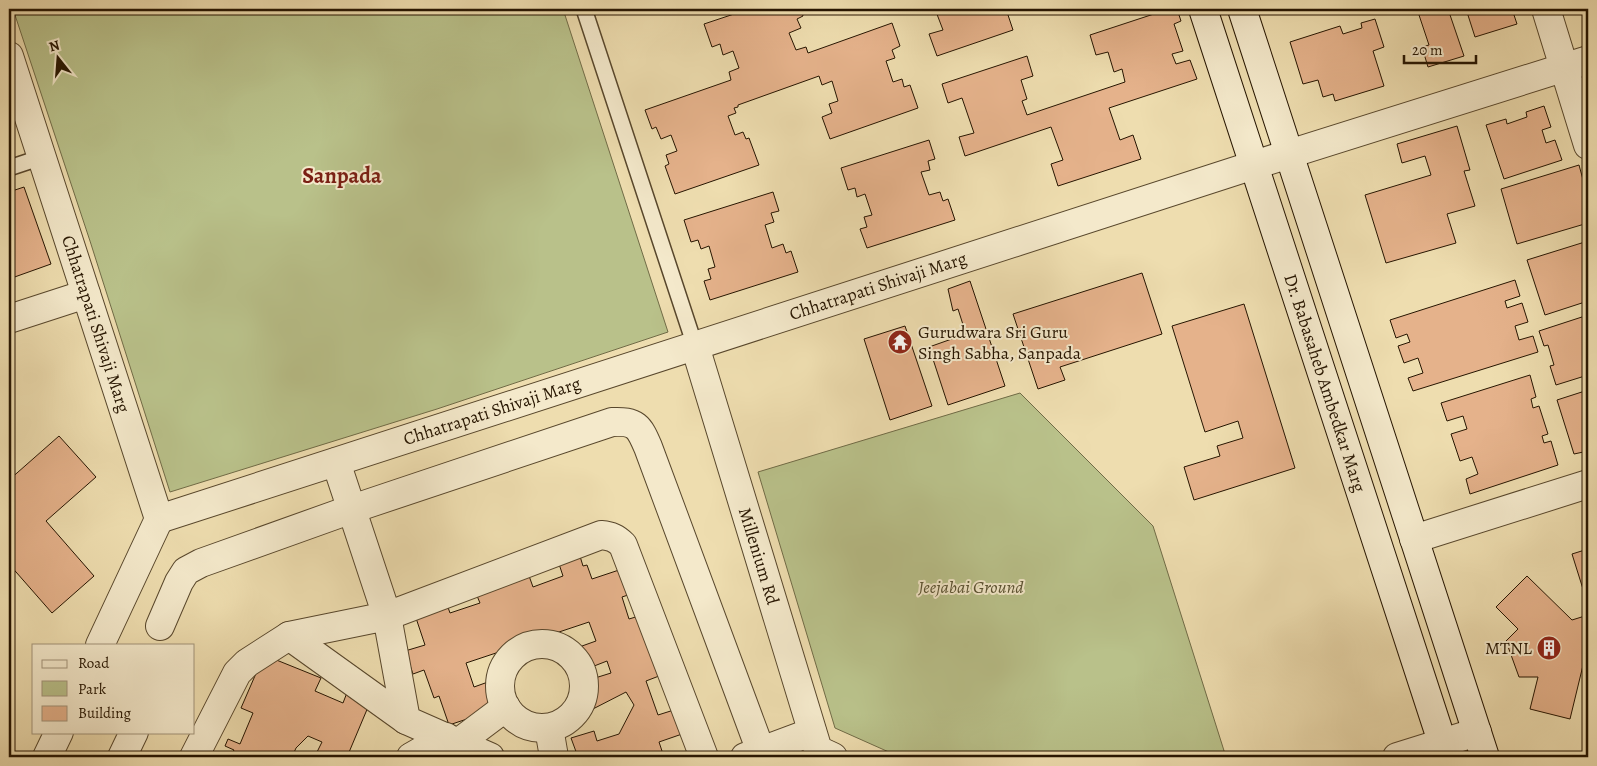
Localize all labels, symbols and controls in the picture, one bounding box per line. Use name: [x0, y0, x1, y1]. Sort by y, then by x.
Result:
north arrow: [32, 32, 82, 82]
scale bar: [1404, 32, 1477, 64]
text: N: [47, 35, 62, 57]
text: 20 m: [1412, 40, 1443, 60]
district label: Sanpada: [302, 161, 382, 191]
street label: Chhatrapati Shivaji Marg: [56, 232, 136, 416]
street label: Chhatrapati Shivaji Marg: [786, 246, 970, 326]
street label: Dr. Babasaheb Ambedkar Marg: [1278, 271, 1372, 495]
place label: Gurudwara Sri Guru Singh Sabha, Sanpada: [918, 320, 1082, 365]
temple icon: Gurudwara Sri Guru Singh Sabha, Sanpada: [887, 329, 913, 355]
street label: Chhatrapati Shivaji Marg: [400, 371, 584, 451]
street label: Millenium Rd: [733, 505, 785, 608]
park label: Jeejabai Ground: [917, 575, 1024, 599]
building icon: MTNL: [1536, 635, 1562, 661]
place label: MTNL: [1485, 636, 1533, 660]
legend: [32, 644, 195, 734]
text: Road: [78, 653, 110, 673]
text: Park: [78, 679, 107, 699]
text: Building: [78, 703, 131, 723]

